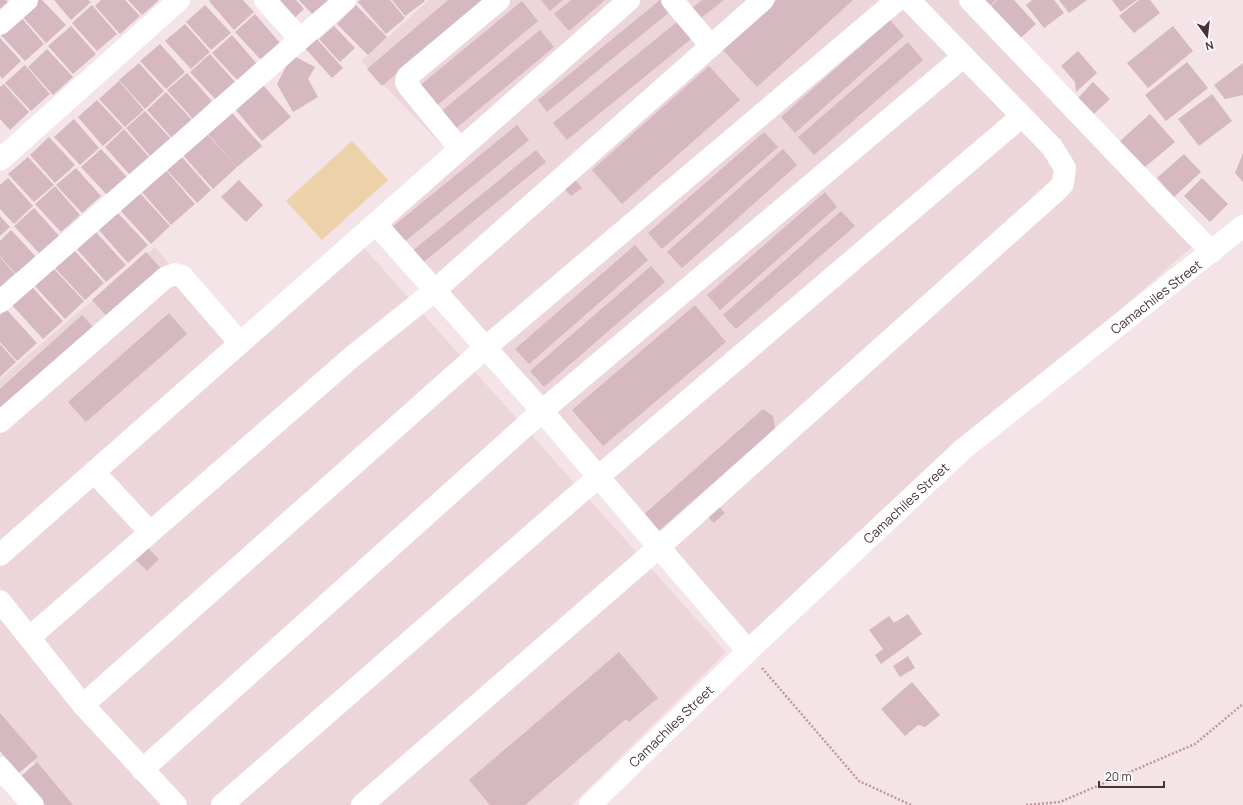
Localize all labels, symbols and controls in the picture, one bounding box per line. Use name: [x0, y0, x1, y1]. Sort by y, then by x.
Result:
north arrow: [1187, 16, 1227, 56]
text: N: [1204, 38, 1215, 54]
street label: Camachiles Street: [1107, 256, 1205, 338]
street label: Camachiles Street: [859, 459, 953, 547]
street label: Camachiles Street: [625, 681, 717, 771]
scale bar: [1099, 763, 1164, 789]
text: 20 m: [1105, 768, 1132, 785]

